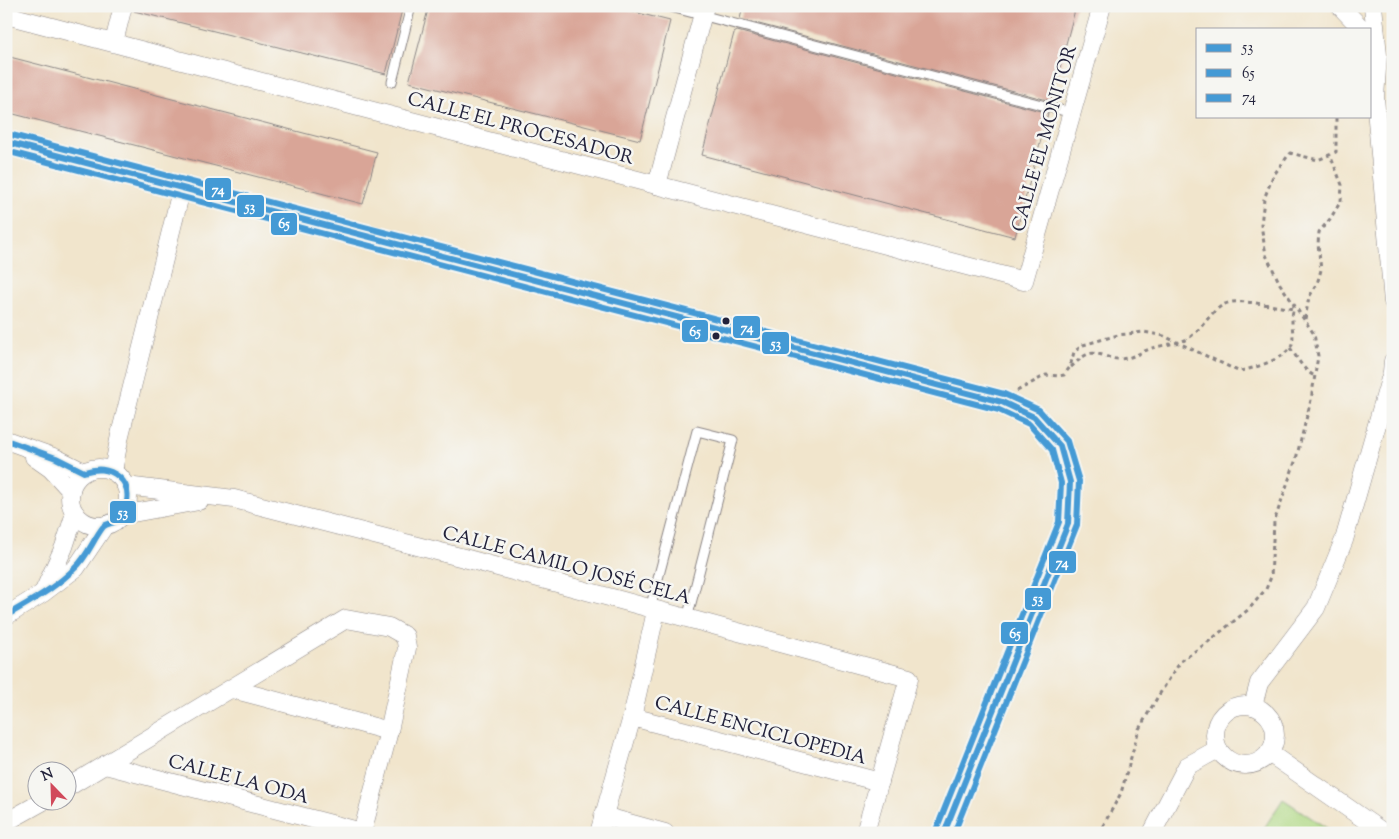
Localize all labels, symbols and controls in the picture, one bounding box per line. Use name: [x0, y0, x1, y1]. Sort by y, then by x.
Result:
legend: [1196, 28, 1372, 118]
text: 53: [1241, 38, 1253, 59]
street label: CALLE EL MONITOR: [1006, 42, 1085, 235]
text: 65: [1242, 64, 1255, 85]
street label: CALLE EL PROCESADOR: [404, 86, 637, 173]
text: 74: [1242, 88, 1256, 109]
line badge: 74: [204, 177, 232, 201]
text: 74: [211, 181, 225, 201]
line badge: 53: [236, 194, 265, 218]
text: 53: [244, 198, 256, 218]
line badge: 65: [270, 212, 298, 236]
text: 65: [278, 215, 290, 235]
line badge: 74: [732, 315, 761, 339]
unlabelled marker: [721, 316, 731, 326]
line badge: 65: [681, 319, 709, 343]
text: 74: [740, 319, 754, 339]
text: 65: [689, 323, 701, 343]
unlabelled marker: [711, 331, 721, 341]
line badge: 53: [761, 331, 790, 355]
text: 53: [770, 335, 782, 355]
line badge: 53: [109, 500, 137, 524]
text: 53: [117, 504, 129, 524]
street label: CALLE CAMILO JOSÉ CELA: [439, 520, 694, 613]
line badge: 74: [1048, 550, 1077, 574]
text: 74: [1055, 554, 1069, 574]
line badge: 53: [1024, 587, 1052, 611]
text: 53: [1032, 590, 1044, 610]
line badge: 65: [1000, 621, 1029, 645]
text: 65: [1009, 625, 1021, 645]
street label: CALLE ENCICLOPEDIA: [651, 690, 870, 773]
street label: CALLE LA ODA: [165, 749, 312, 812]
north arrow: [28, 762, 78, 812]
text: N: [39, 764, 57, 787]

